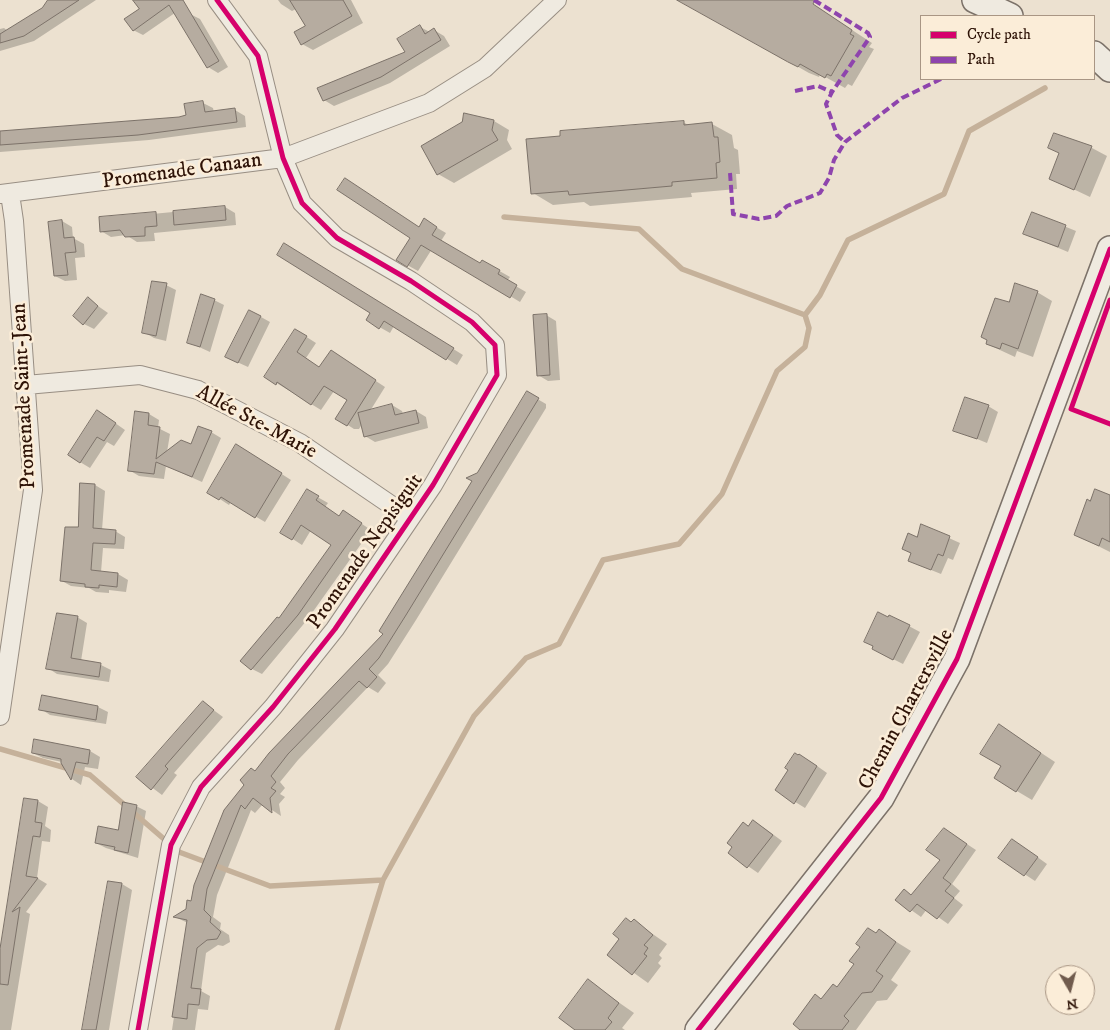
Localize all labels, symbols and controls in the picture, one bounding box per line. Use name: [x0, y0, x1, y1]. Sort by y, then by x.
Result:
legend: [920, 15, 1095, 80]
text: Cycle path: [967, 25, 1031, 44]
text: Path: [967, 50, 995, 69]
street label: Promenade Canaan: [101, 148, 263, 196]
street label: Promenade Saint-Jean: [8, 302, 42, 490]
street label: Allée Ste-Marie: [191, 381, 321, 465]
street label: Promenade Nepisiguit: [303, 469, 429, 635]
street label: Chemin Chartersville: [854, 625, 960, 795]
north arrow: [1045, 965, 1095, 1015]
text: N: [1065, 994, 1079, 1014]

